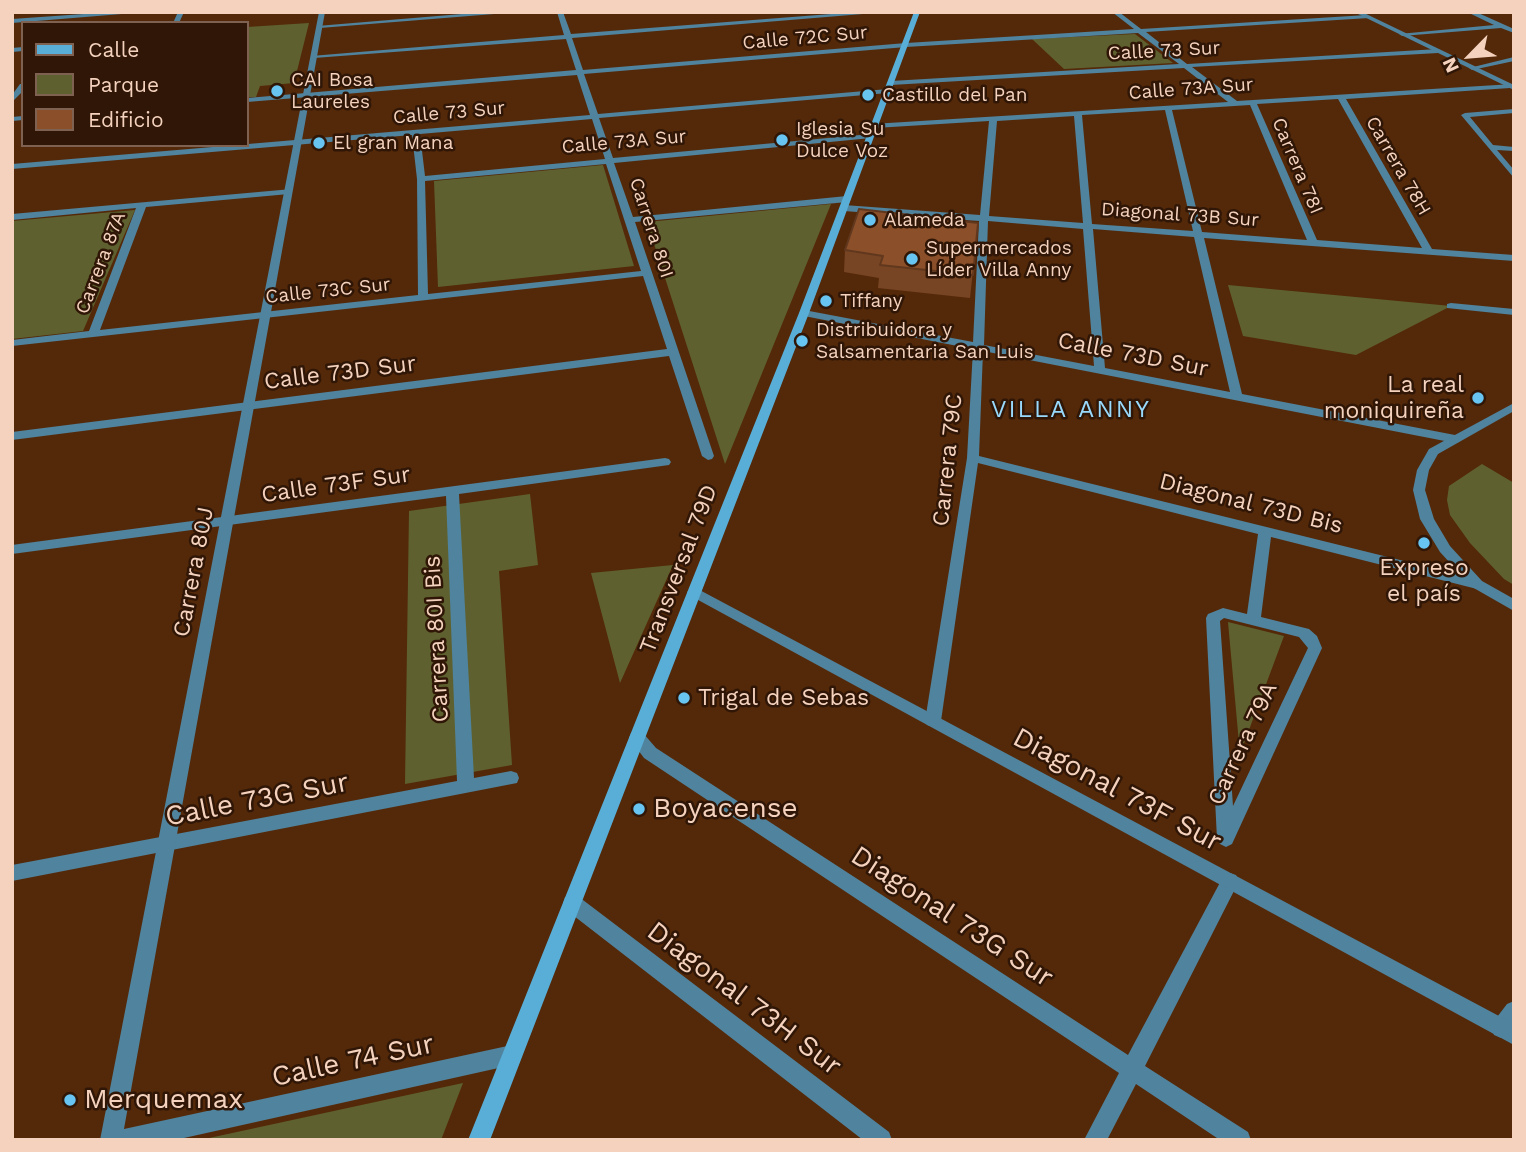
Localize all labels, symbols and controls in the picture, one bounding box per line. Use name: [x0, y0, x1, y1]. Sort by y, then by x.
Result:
legend: [21, 21, 248, 147]
street label: Calle 72C Sur: [741, 21, 869, 55]
north arrow: [1435, 21, 1505, 91]
text: Calle: [88, 37, 139, 62]
street label: Calle 73 Sur: [1107, 37, 1221, 65]
text: N: [1437, 54, 1464, 76]
place label: CAI Bosa Laureles: [291, 69, 373, 113]
text: Parque: [88, 72, 159, 97]
street label: Calle 73A Sur: [1128, 73, 1254, 105]
marker: CAI Bosa Laureles: [269, 83, 285, 99]
place label: Castillo del Pan: [882, 84, 1028, 106]
marker: Castillo del Pan: [860, 87, 876, 103]
street label: Calle 73 Sur: [392, 97, 506, 129]
text: Edificio: [88, 107, 164, 132]
street label: Carrera 78H: [1360, 112, 1436, 220]
street label: Carrera 78I: [1267, 114, 1327, 218]
place label: Iglesia Su Dulce Voz: [796, 118, 888, 162]
street label: Calle 73A Sur: [561, 125, 687, 159]
place label: El gran Mana: [333, 132, 453, 154]
marker: Iglesia Su Dulce Voz: [774, 132, 790, 148]
marker: El gran Mana: [311, 135, 327, 151]
street label: Carrera 80I: [624, 175, 678, 281]
street label: Diagonal 73B Sur: [1100, 198, 1260, 232]
street label: Carrera 87A: [71, 209, 131, 317]
place label: Alameda: [884, 209, 965, 231]
marker: Alameda: [862, 212, 878, 228]
place label: Supermercados Líder Villa Anny: [926, 237, 1072, 281]
marker: Supermercados Líder Villa Anny: [904, 251, 920, 267]
street label: Calle 73C Sur: [264, 273, 392, 309]
place label: Tiffany: [840, 290, 903, 312]
marker: Tiffany: [818, 293, 834, 309]
place label: Distribuidora y Salsamentaria San Luis: [816, 319, 1034, 363]
street label: Calle 73D Sur: [1055, 327, 1211, 383]
marker: Distribuidora y Salsamentaria San Luis: [794, 333, 810, 349]
street label: Calle 73D Sur: [262, 350, 418, 396]
place label: La real moniquireña: [1324, 371, 1464, 425]
marker: La real moniquireña: [1470, 390, 1486, 406]
street label: Carrera 79C: [927, 392, 969, 528]
district label: VILLA ANNY: [992, 396, 1150, 424]
street label: Calle 73F Sur: [260, 461, 412, 509]
street label: Diagonal 73D Bis: [1157, 468, 1345, 540]
street label: Transversal 79D: [634, 481, 724, 657]
street label: Carrera 80J: [168, 505, 220, 639]
marker: Expreso el país: [1416, 535, 1432, 551]
place label: Expreso el país: [1379, 554, 1469, 608]
street label: Carrera 80I Bis: [419, 555, 455, 723]
street label: Carrera 79A: [1203, 678, 1283, 810]
place label: Trigal de Sebas: [698, 684, 869, 712]
marker: Trigal de Sebas: [676, 690, 692, 706]
street label: Diagonal 73F Sur: [1007, 721, 1227, 859]
street label: Calle 73G Sur: [162, 766, 352, 834]
place label: Boyacense: [653, 792, 798, 826]
marker: Boyacense: [631, 801, 647, 817]
street label: Diagonal 73G Sur: [844, 839, 1060, 995]
street label: Diagonal 73H Sur: [640, 915, 848, 1083]
street label: Calle 74 Sur: [269, 1027, 437, 1095]
place label: Merquemax: [84, 1083, 243, 1117]
marker: Merquemax: [62, 1092, 78, 1108]

